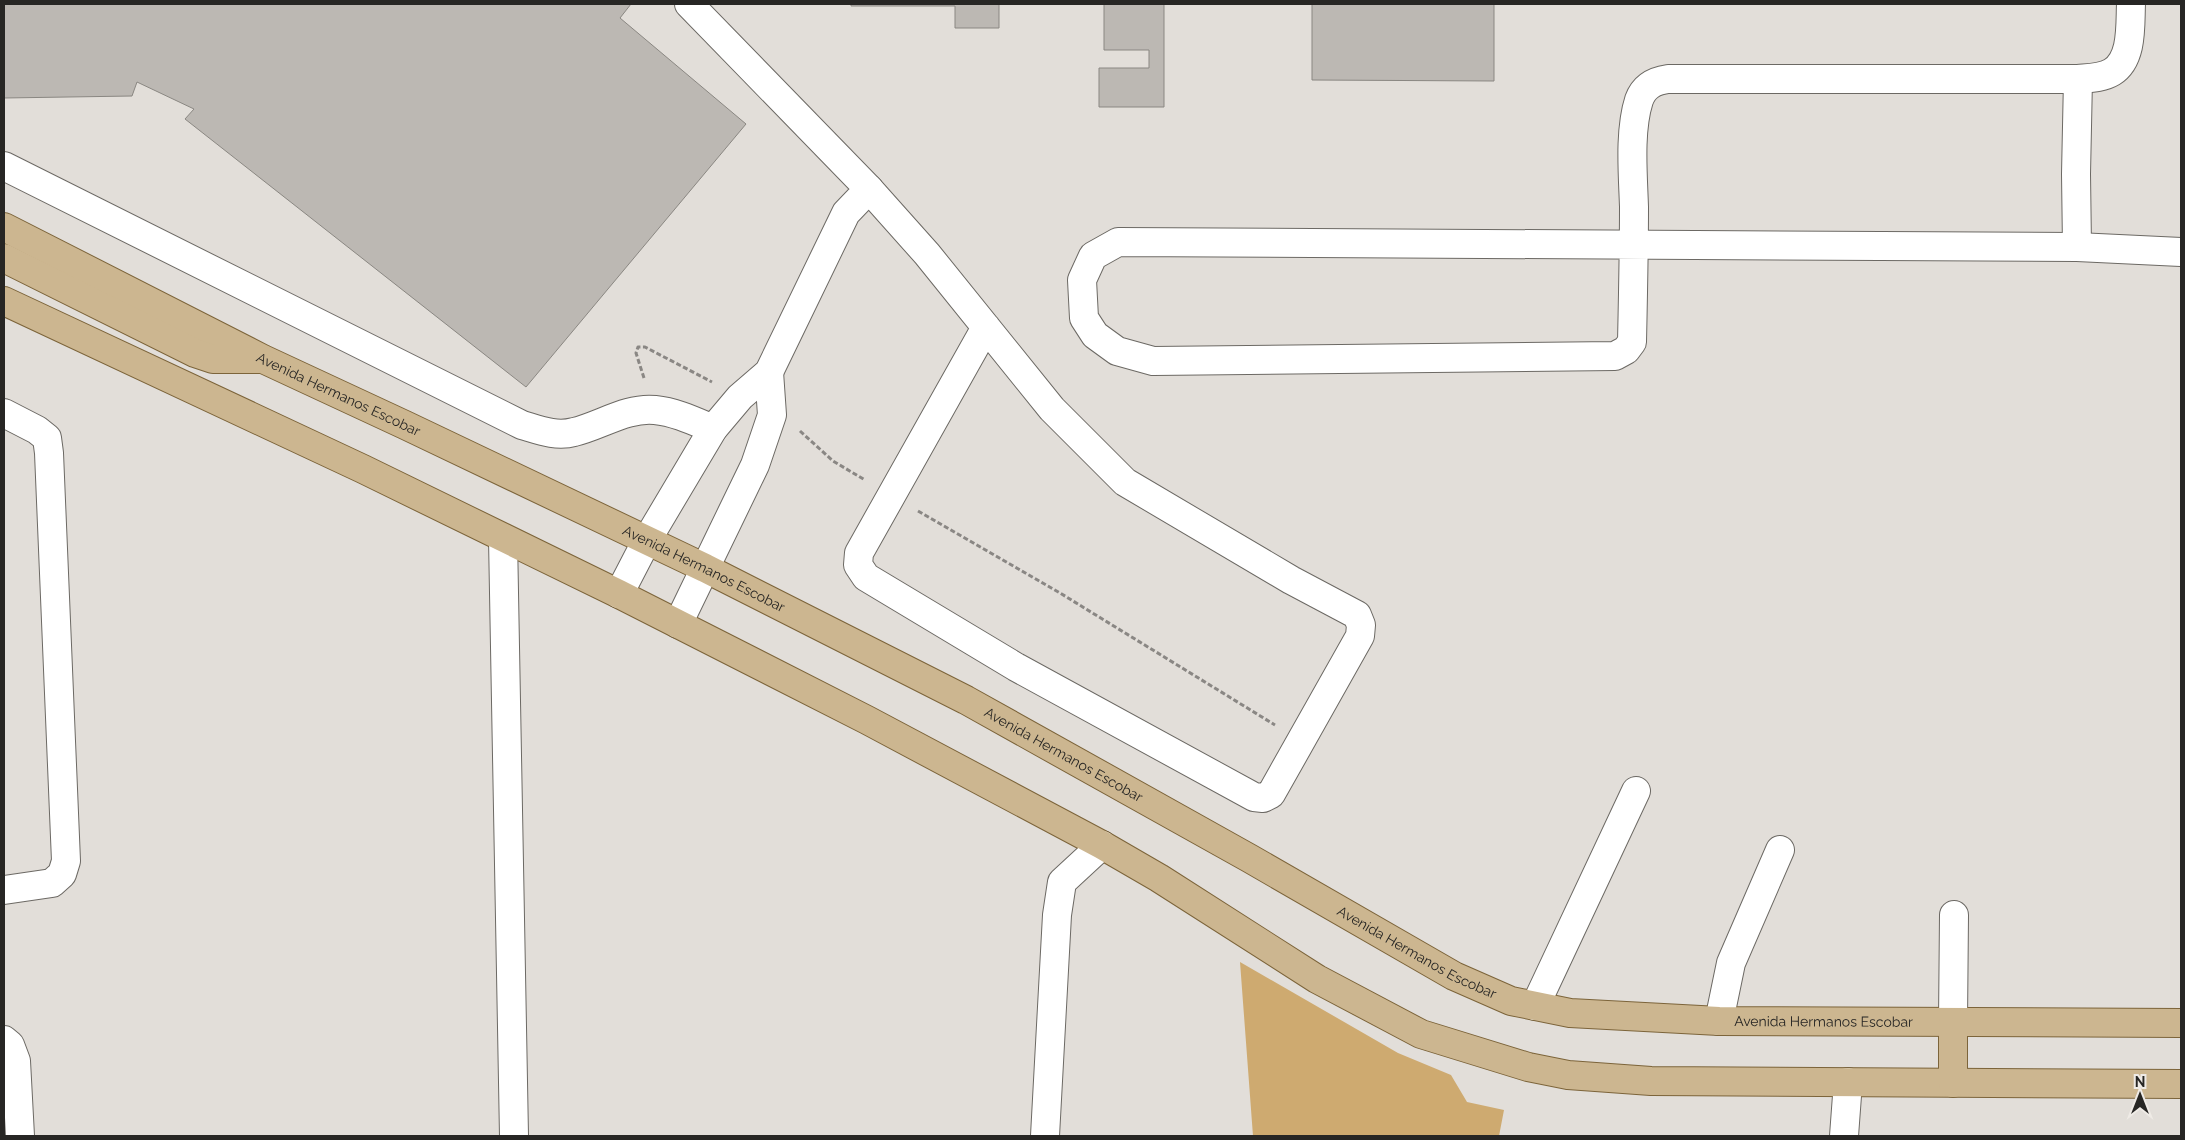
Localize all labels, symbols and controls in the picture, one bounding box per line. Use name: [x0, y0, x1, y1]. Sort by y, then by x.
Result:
street label: Avenida Hermanos Escobar: [254, 349, 423, 439]
street label: Avenida Hermanos Escobar: [620, 522, 788, 615]
street label: Avenida Hermanos Escobar: [982, 704, 1146, 805]
street label: Avenida Hermanos Escobar: [1335, 903, 1499, 1002]
street label: Avenida Hermanos Escobar: [1734, 1013, 1913, 1030]
north arrow: [2115, 1070, 2165, 1120]
text: N: [2135, 1074, 2145, 1090]

